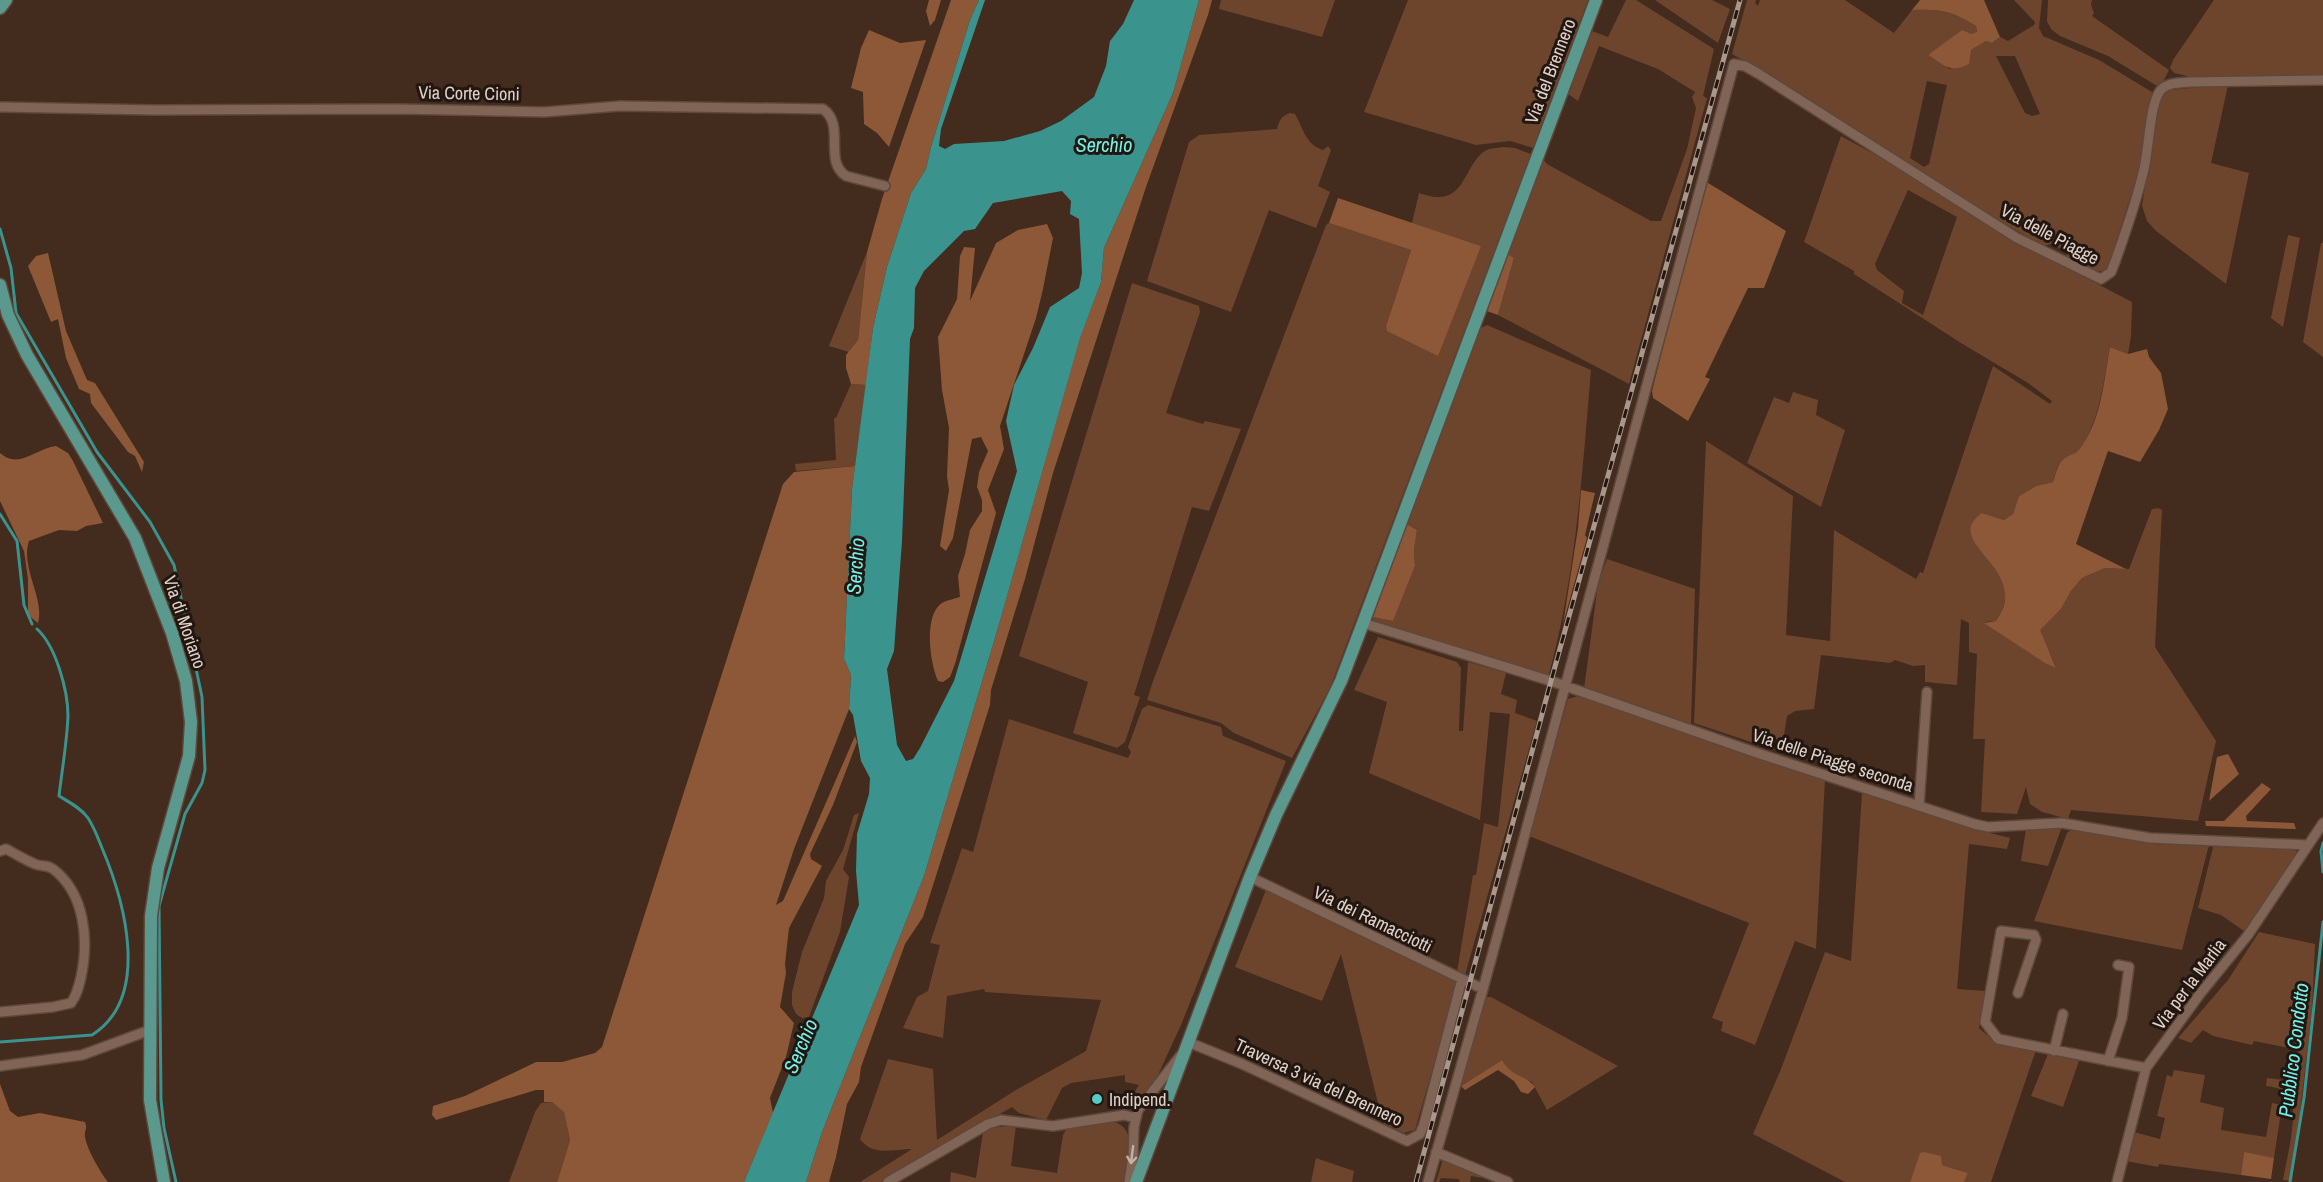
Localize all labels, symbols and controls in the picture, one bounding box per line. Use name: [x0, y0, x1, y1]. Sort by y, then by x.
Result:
street label: Via del Brennero: [1519, 15, 1581, 127]
street label: Via Corte Cioni: [418, 80, 520, 106]
water label: Serchio: [1076, 131, 1132, 158]
street label: Via delle Piagge: [1996, 198, 2104, 270]
water label: Serchio: [840, 537, 870, 595]
street label: Via di Moriano: [157, 572, 213, 672]
street label: Via delle Piagge seconda: [1749, 722, 1917, 798]
street label: Via dei Ramacciotti: [1309, 879, 1437, 959]
street label: Via per la Marlia: [2147, 933, 2231, 1035]
water label: Pubblico Condotto: [2271, 981, 2315, 1119]
water label: Serchio: [777, 1015, 823, 1077]
street label: Traversa 3 via del Brennero: [1231, 1032, 1407, 1132]
place label: Indipend.: [1109, 1087, 1171, 1112]
marker: Indipend.: [1090, 1092, 1104, 1106]
one-way arrow: [1126, 1145, 1137, 1165]

